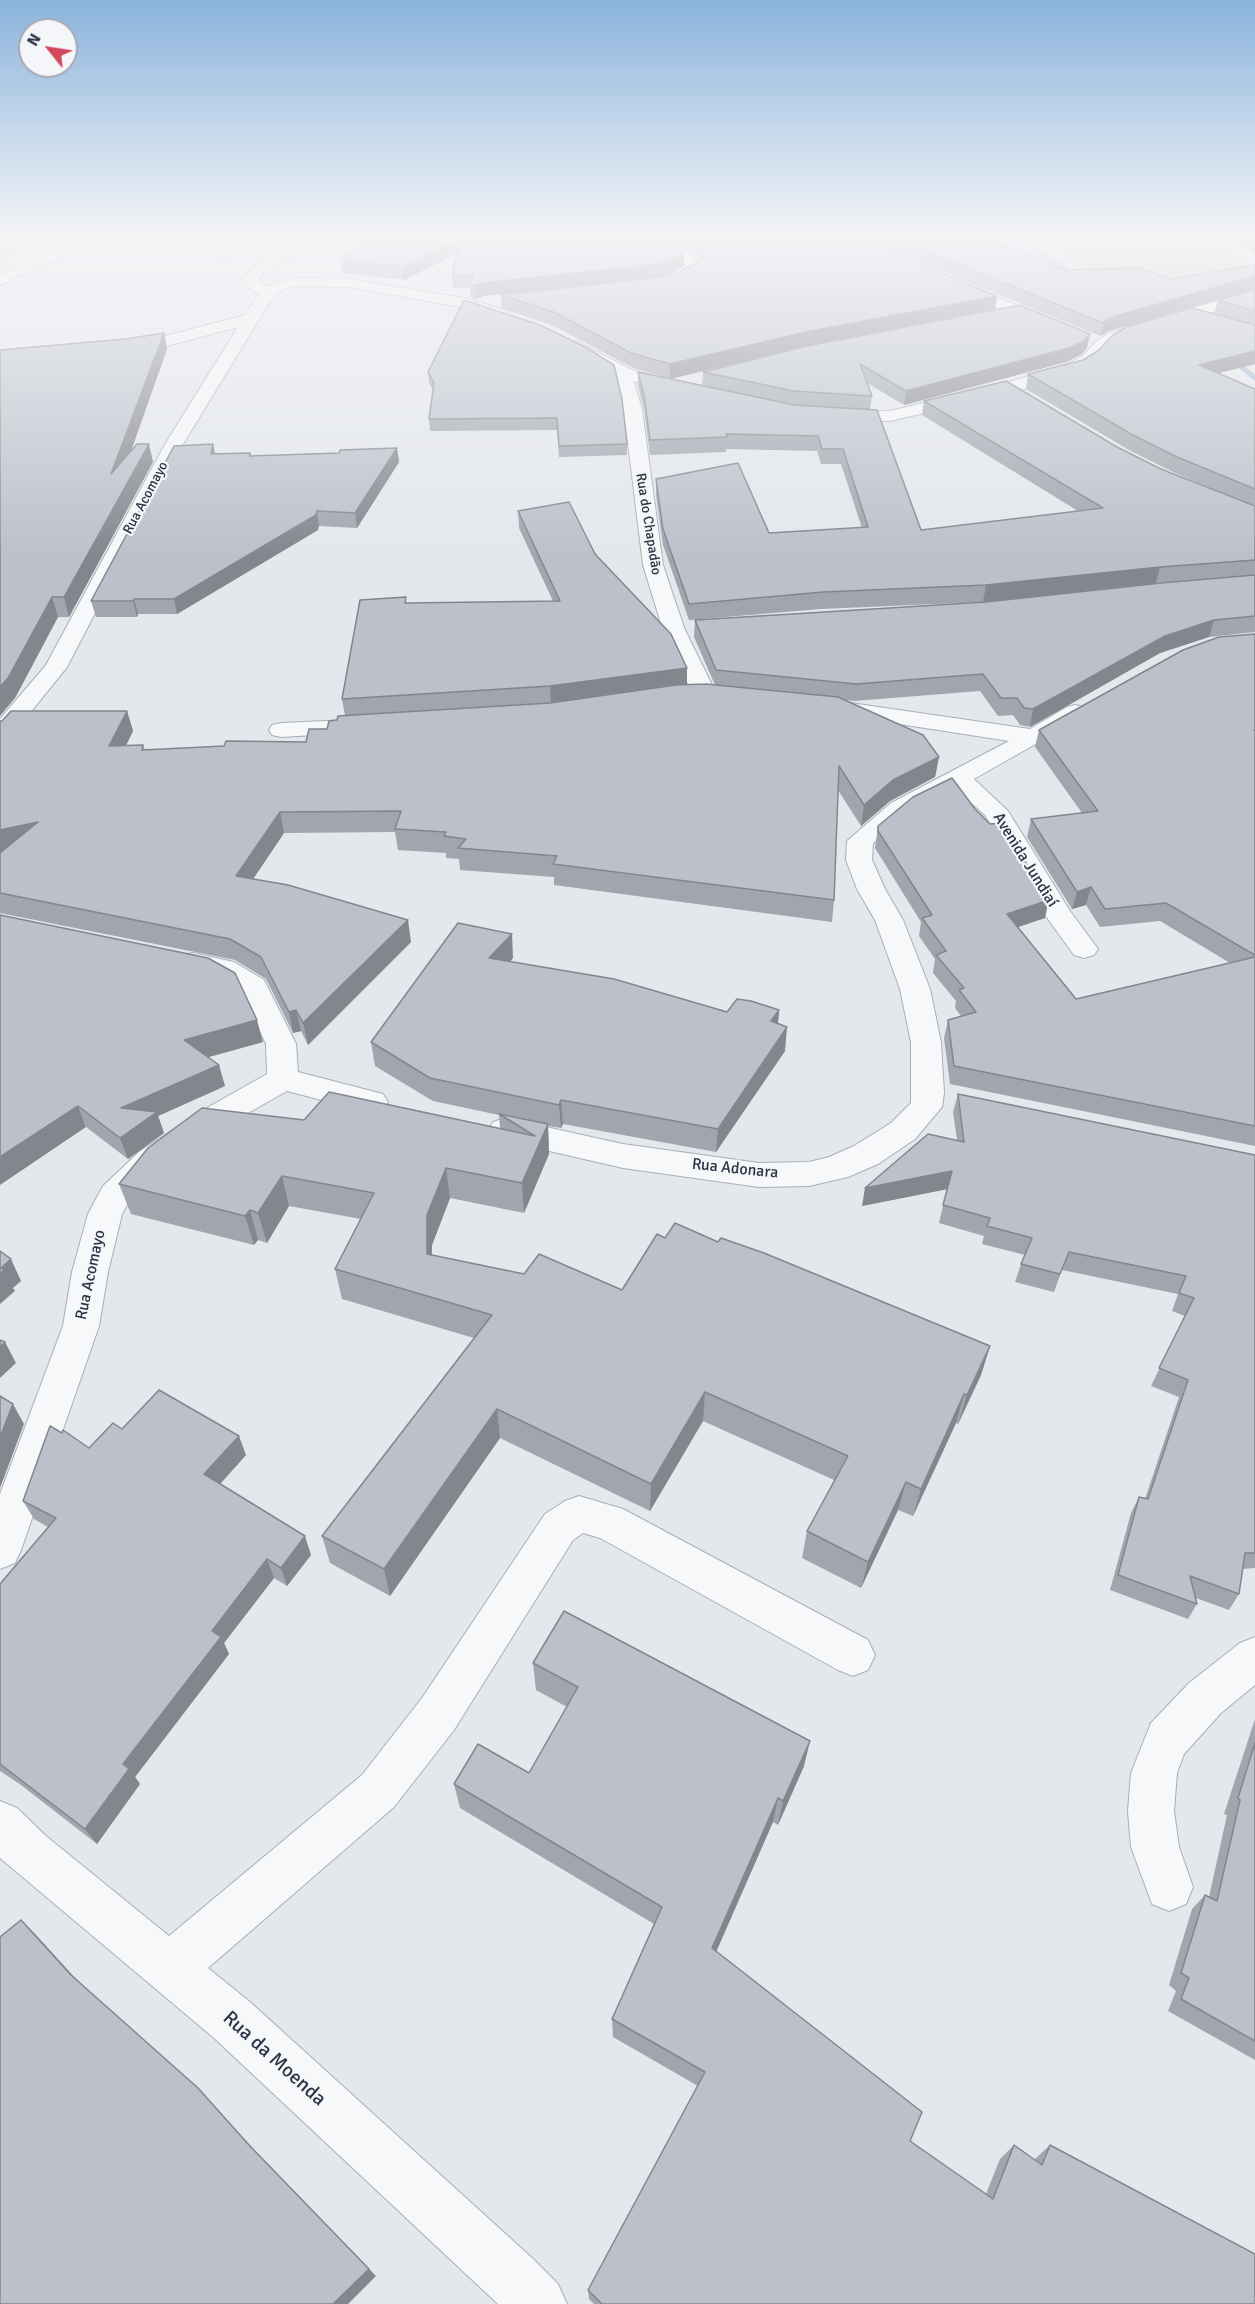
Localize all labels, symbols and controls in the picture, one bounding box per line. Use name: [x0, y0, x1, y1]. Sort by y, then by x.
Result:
north arrow: [18, 18, 78, 78]
text: N: [23, 30, 46, 50]
street label: Rua Acomayo: [120, 459, 172, 537]
street label: Rua do Chapadão: [632, 472, 664, 576]
street label: Avenida Jundiaí: [988, 809, 1062, 911]
street label: Rua Adonara: [691, 1155, 779, 1183]
street label: Rua Acomayo: [72, 1228, 110, 1322]
street label: Rua da Moenda: [218, 2006, 330, 2112]

